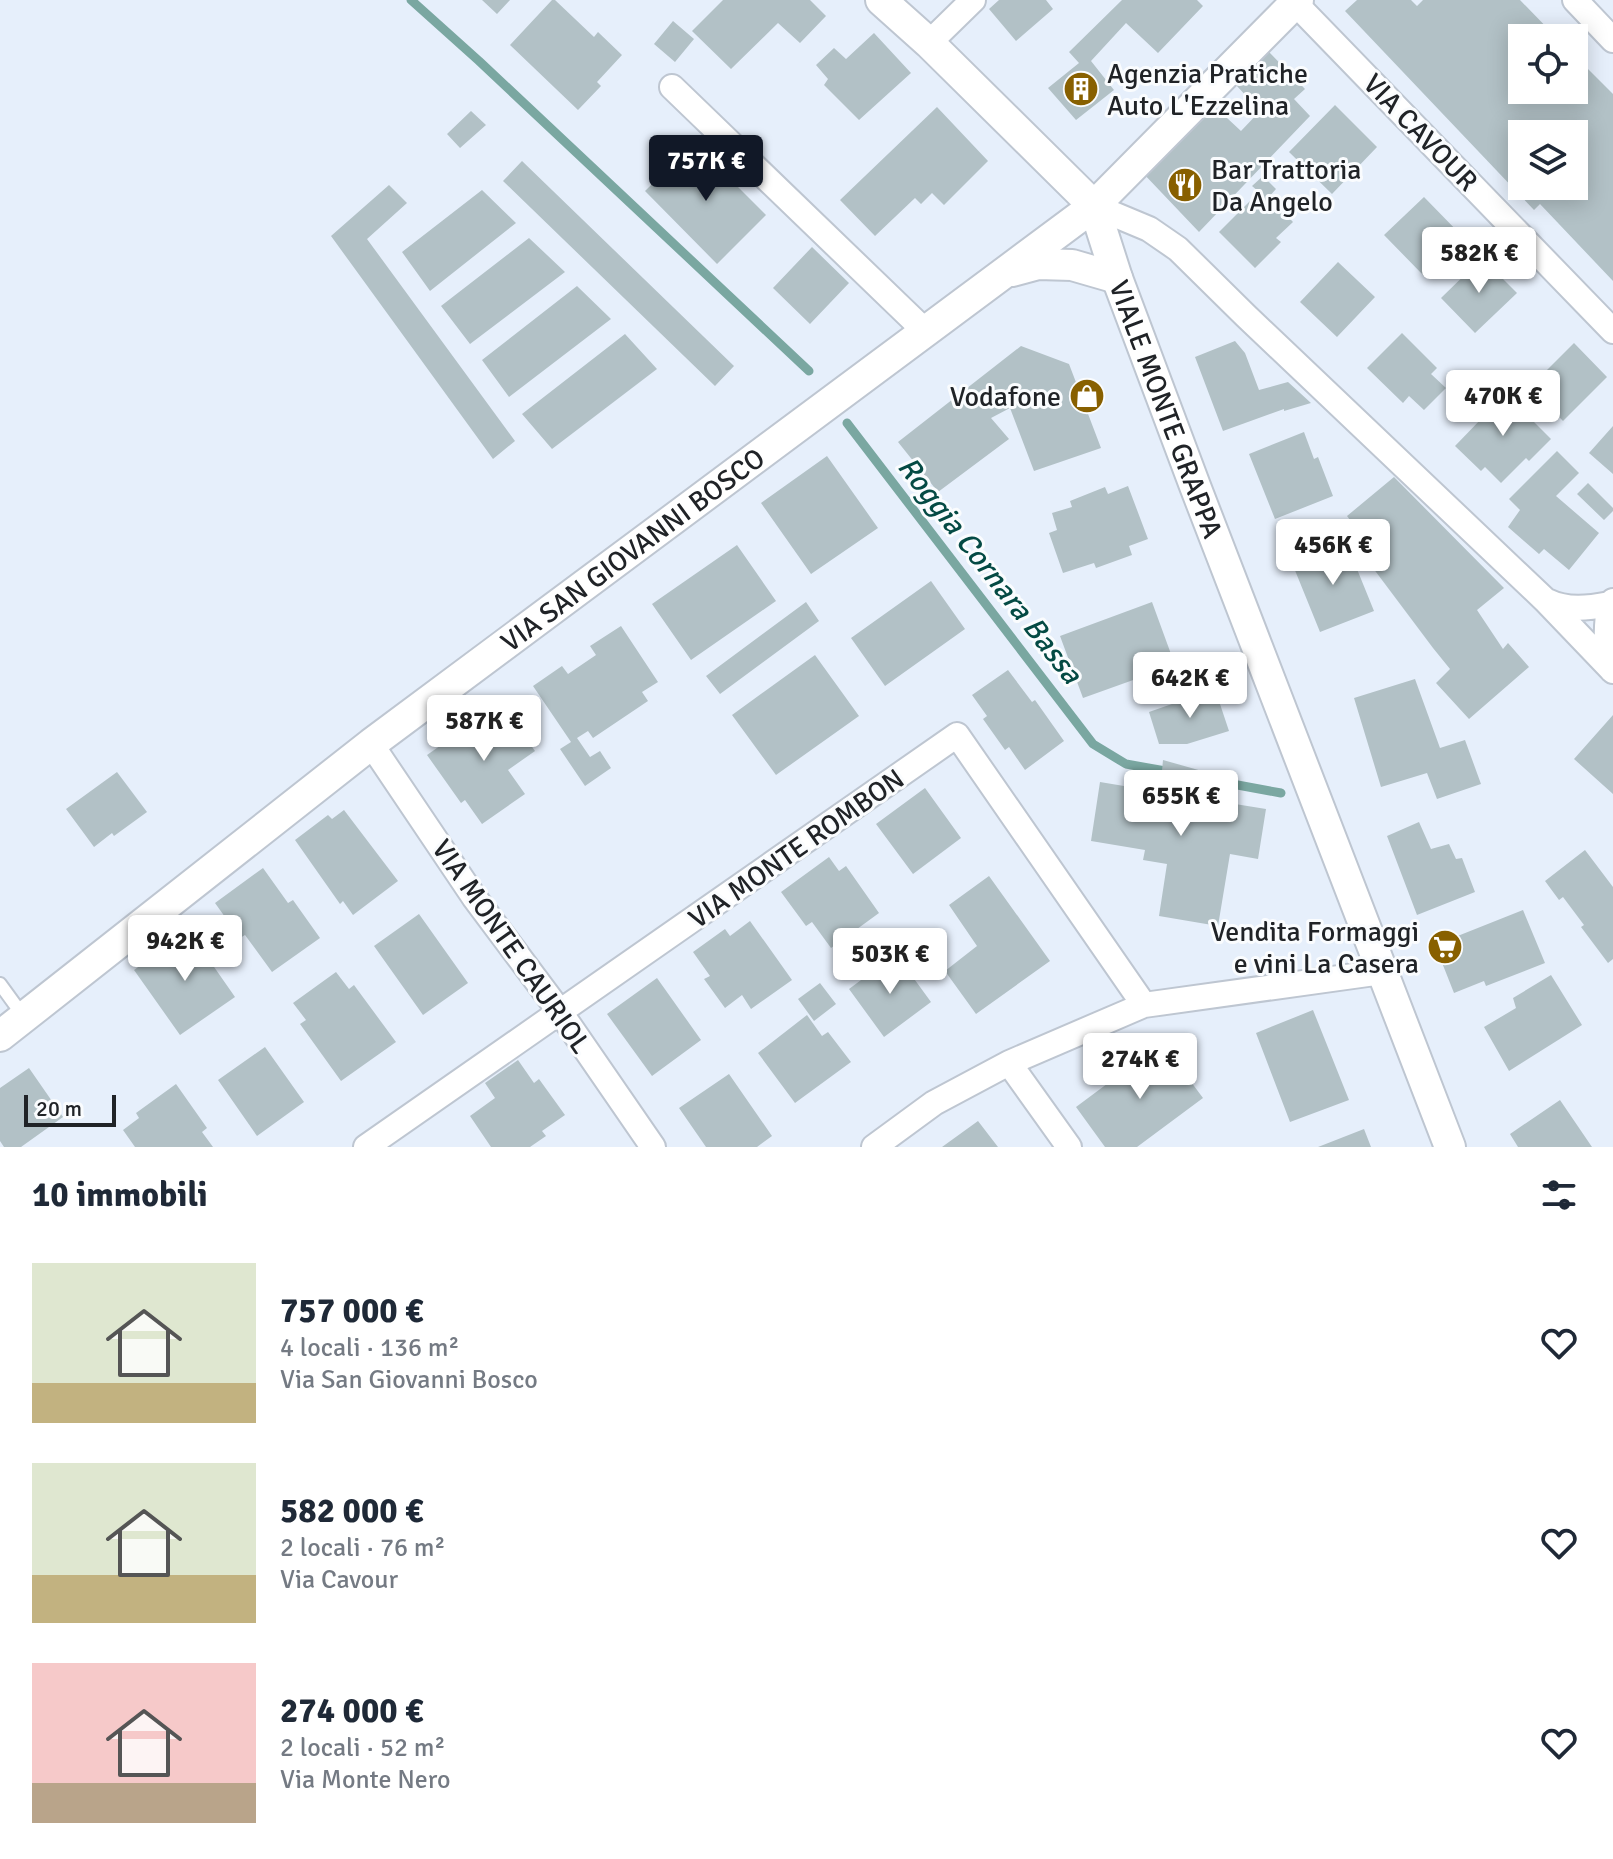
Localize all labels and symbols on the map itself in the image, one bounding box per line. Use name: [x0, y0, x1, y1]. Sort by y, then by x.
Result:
place label: Agenzia Pratiche Auto L'Ezzelina: [1107, 57, 1308, 123]
street label: VIA CAVOUR: [1356, 67, 1485, 198]
building icon: Agenzia Pratiche Auto L'Ezzelina: [1062, 70, 1100, 108]
pin: 757K €: [641, 135, 771, 203]
place label: Bar Trattoria Da Angelo: [1211, 153, 1362, 219]
restaurant icon: Bar Trattoria Da Angelo: [1166, 166, 1204, 204]
pin: 582K €: [1414, 227, 1544, 295]
street label: VIALE MONTE GRAPPA: [1101, 276, 1229, 543]
pin: 470K €: [1438, 370, 1568, 438]
shop icon: Vodafone: [1068, 377, 1106, 415]
place label: Vodafone: [950, 380, 1061, 414]
street label: VIA SAN GIOVANNI BOSCO: [495, 441, 771, 659]
water label: Roggia Cornara Bassa: [889, 449, 1090, 692]
pin: 456K €: [1268, 519, 1398, 587]
pin: 642K €: [1125, 652, 1255, 720]
pin: 587K €: [419, 695, 549, 763]
street label: VIA MONTE ROMBON: [682, 762, 911, 936]
pin: 655K €: [1116, 770, 1246, 838]
street label: VIA MONTE CAURIOL: [425, 833, 598, 1060]
pin: 942K €: [120, 915, 250, 983]
place label: Vendita Formaggi e vini La Casera: [1211, 915, 1419, 981]
pin: 503K €: [825, 928, 955, 996]
supermarket icon: Vendita Formaggi e vini La Casera: [1426, 928, 1464, 966]
pin: 274K €: [1075, 1033, 1205, 1101]
scale bar: [24, 1091, 116, 1127]

